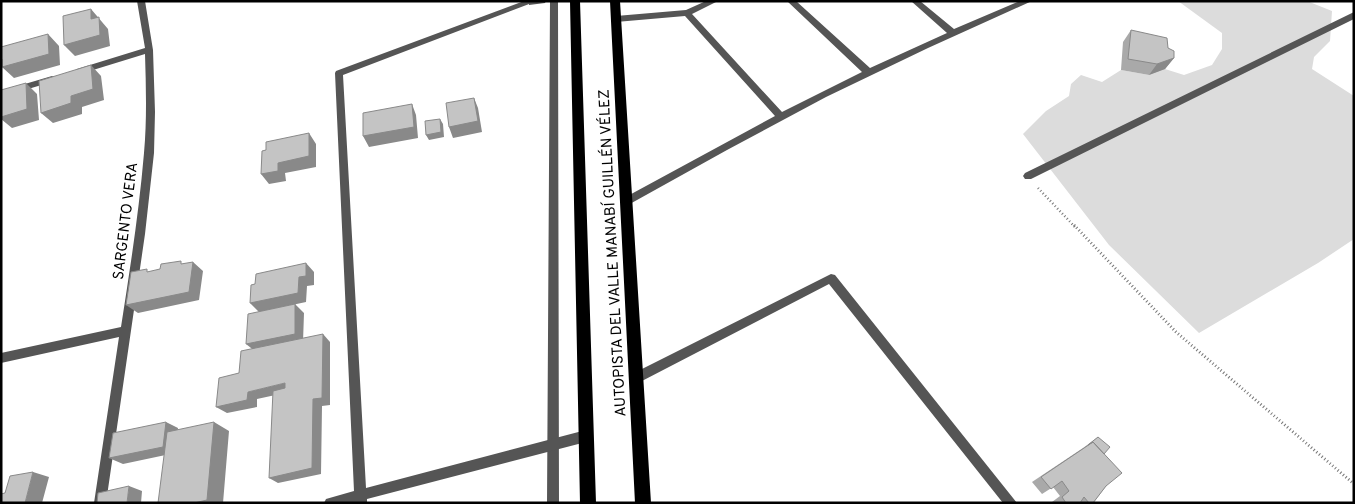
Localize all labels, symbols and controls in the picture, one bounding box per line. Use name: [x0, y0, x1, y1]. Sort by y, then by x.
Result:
street label: AUTOPISTA DEL VALLE MANABÍ GUILLÉN VÉLEZ: [594, 89, 632, 417]
street label: SARGENTO VERA: [110, 161, 143, 281]

